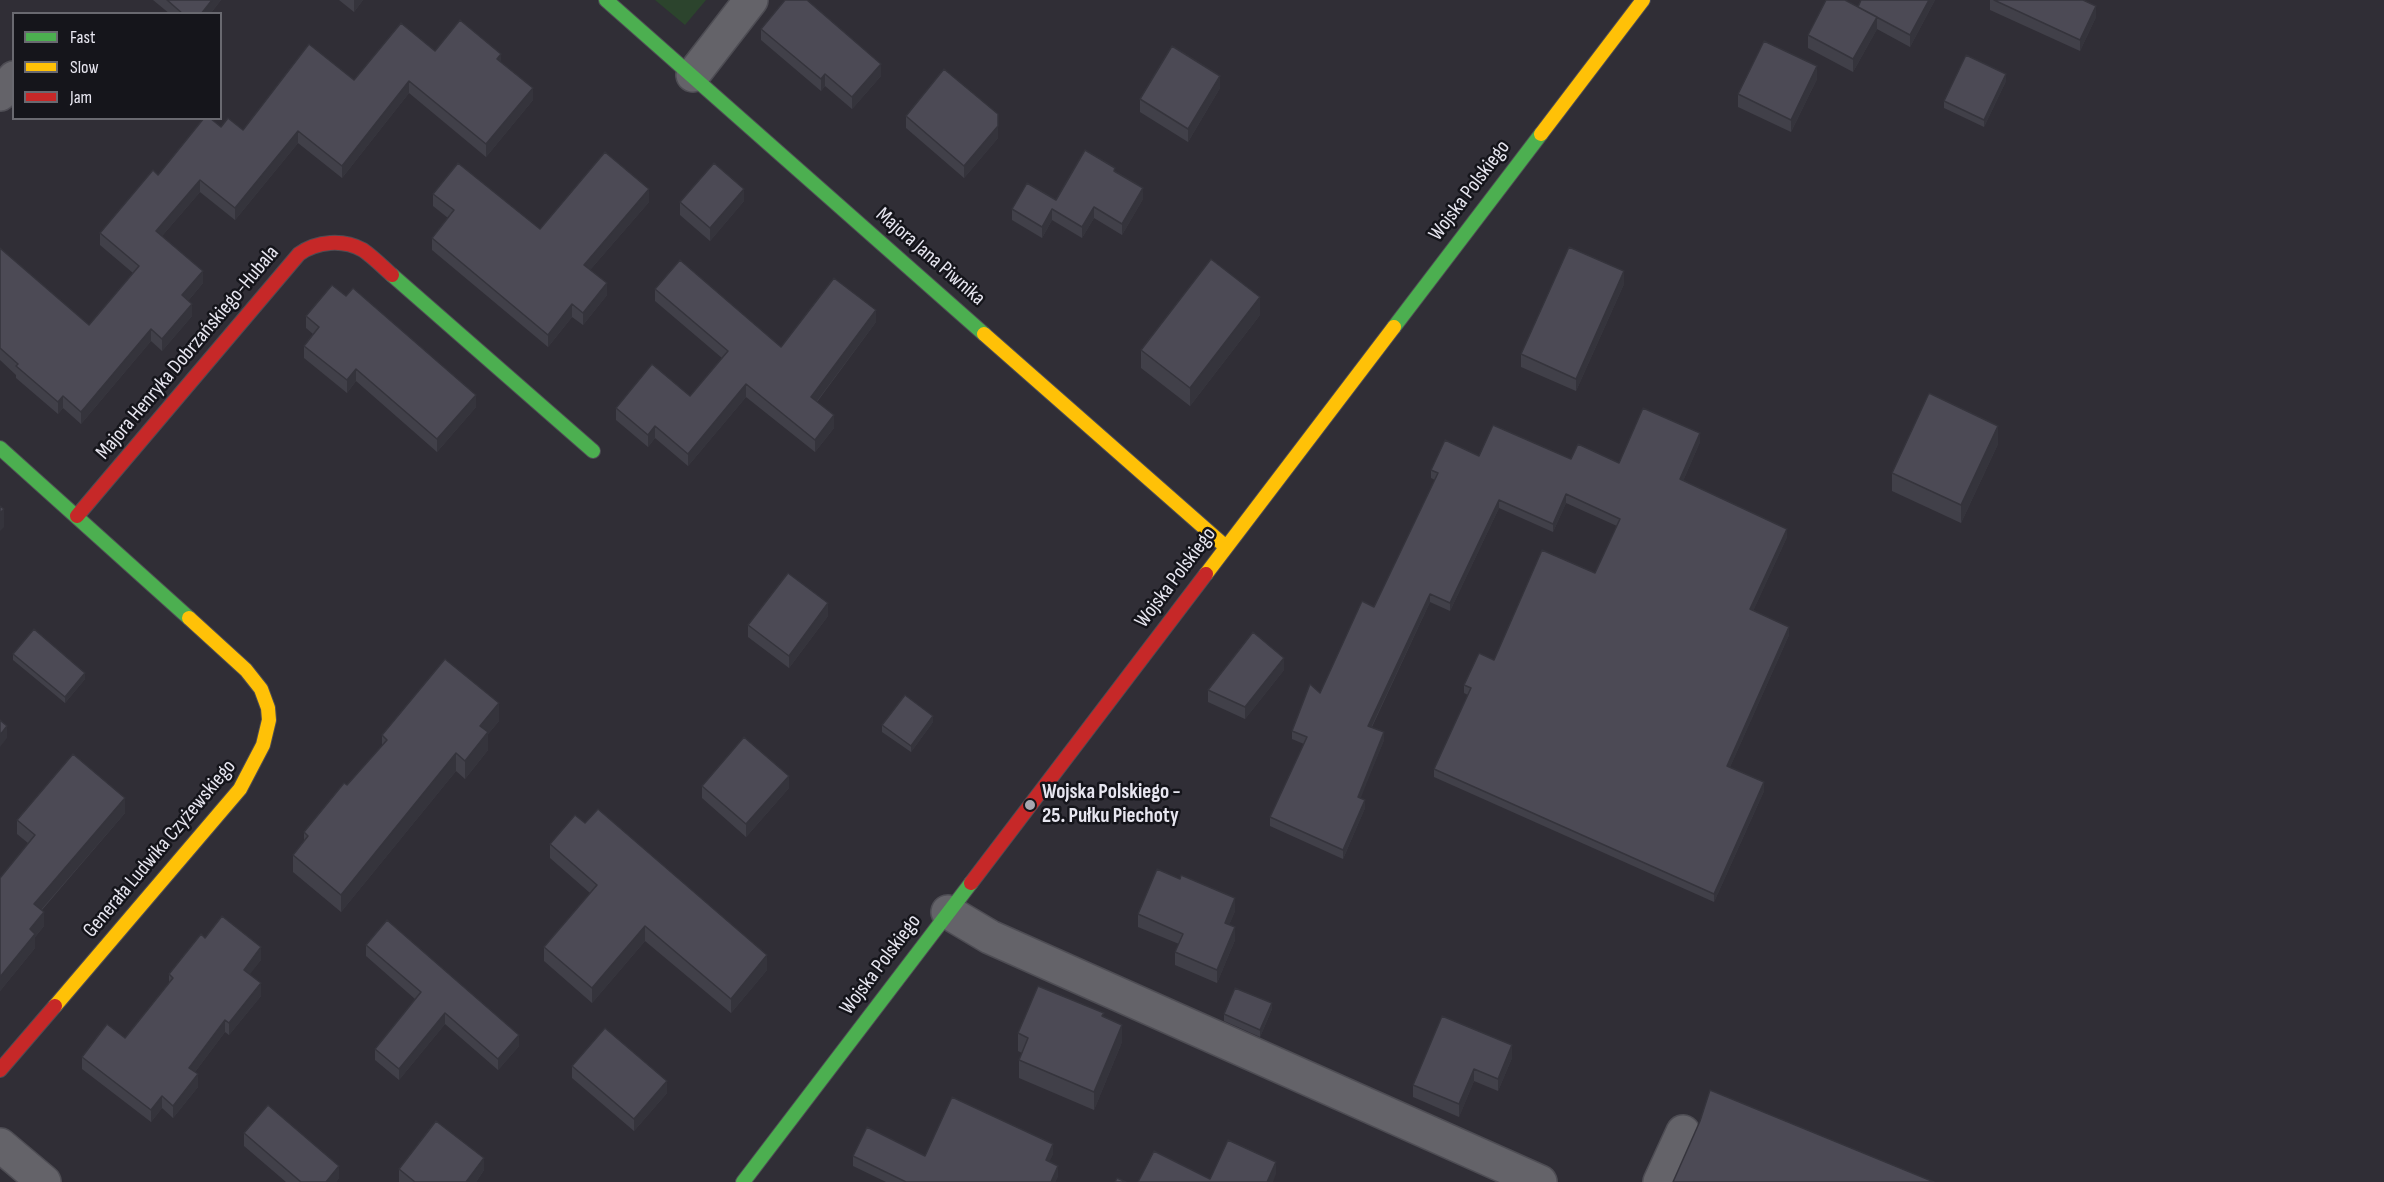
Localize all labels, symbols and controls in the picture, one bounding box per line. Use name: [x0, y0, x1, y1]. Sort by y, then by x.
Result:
legend: [12, 12, 222, 120]
text: Fast: [70, 27, 95, 48]
text: Slow: [70, 57, 99, 78]
text: Jam: [70, 87, 92, 108]
street label: Wojska Polskiego: [1424, 136, 1516, 246]
street label: Majora Jana Piwnika: [870, 203, 990, 311]
street label: Majora Henryka Dobrzańskiego-Hubala: [91, 241, 285, 465]
street label: Wojska Polskiego: [1130, 523, 1222, 633]
street label: Generała Ludwika Czyżewskiego: [78, 755, 242, 943]
place label: Wojska Polskiego - 25. Pułku Piechoty: [1042, 780, 1181, 830]
marker: Wojska Polskiego - 25. Pułku Piechoty: [1023, 798, 1037, 812]
street label: Wojska Polskiego: [835, 910, 927, 1020]

